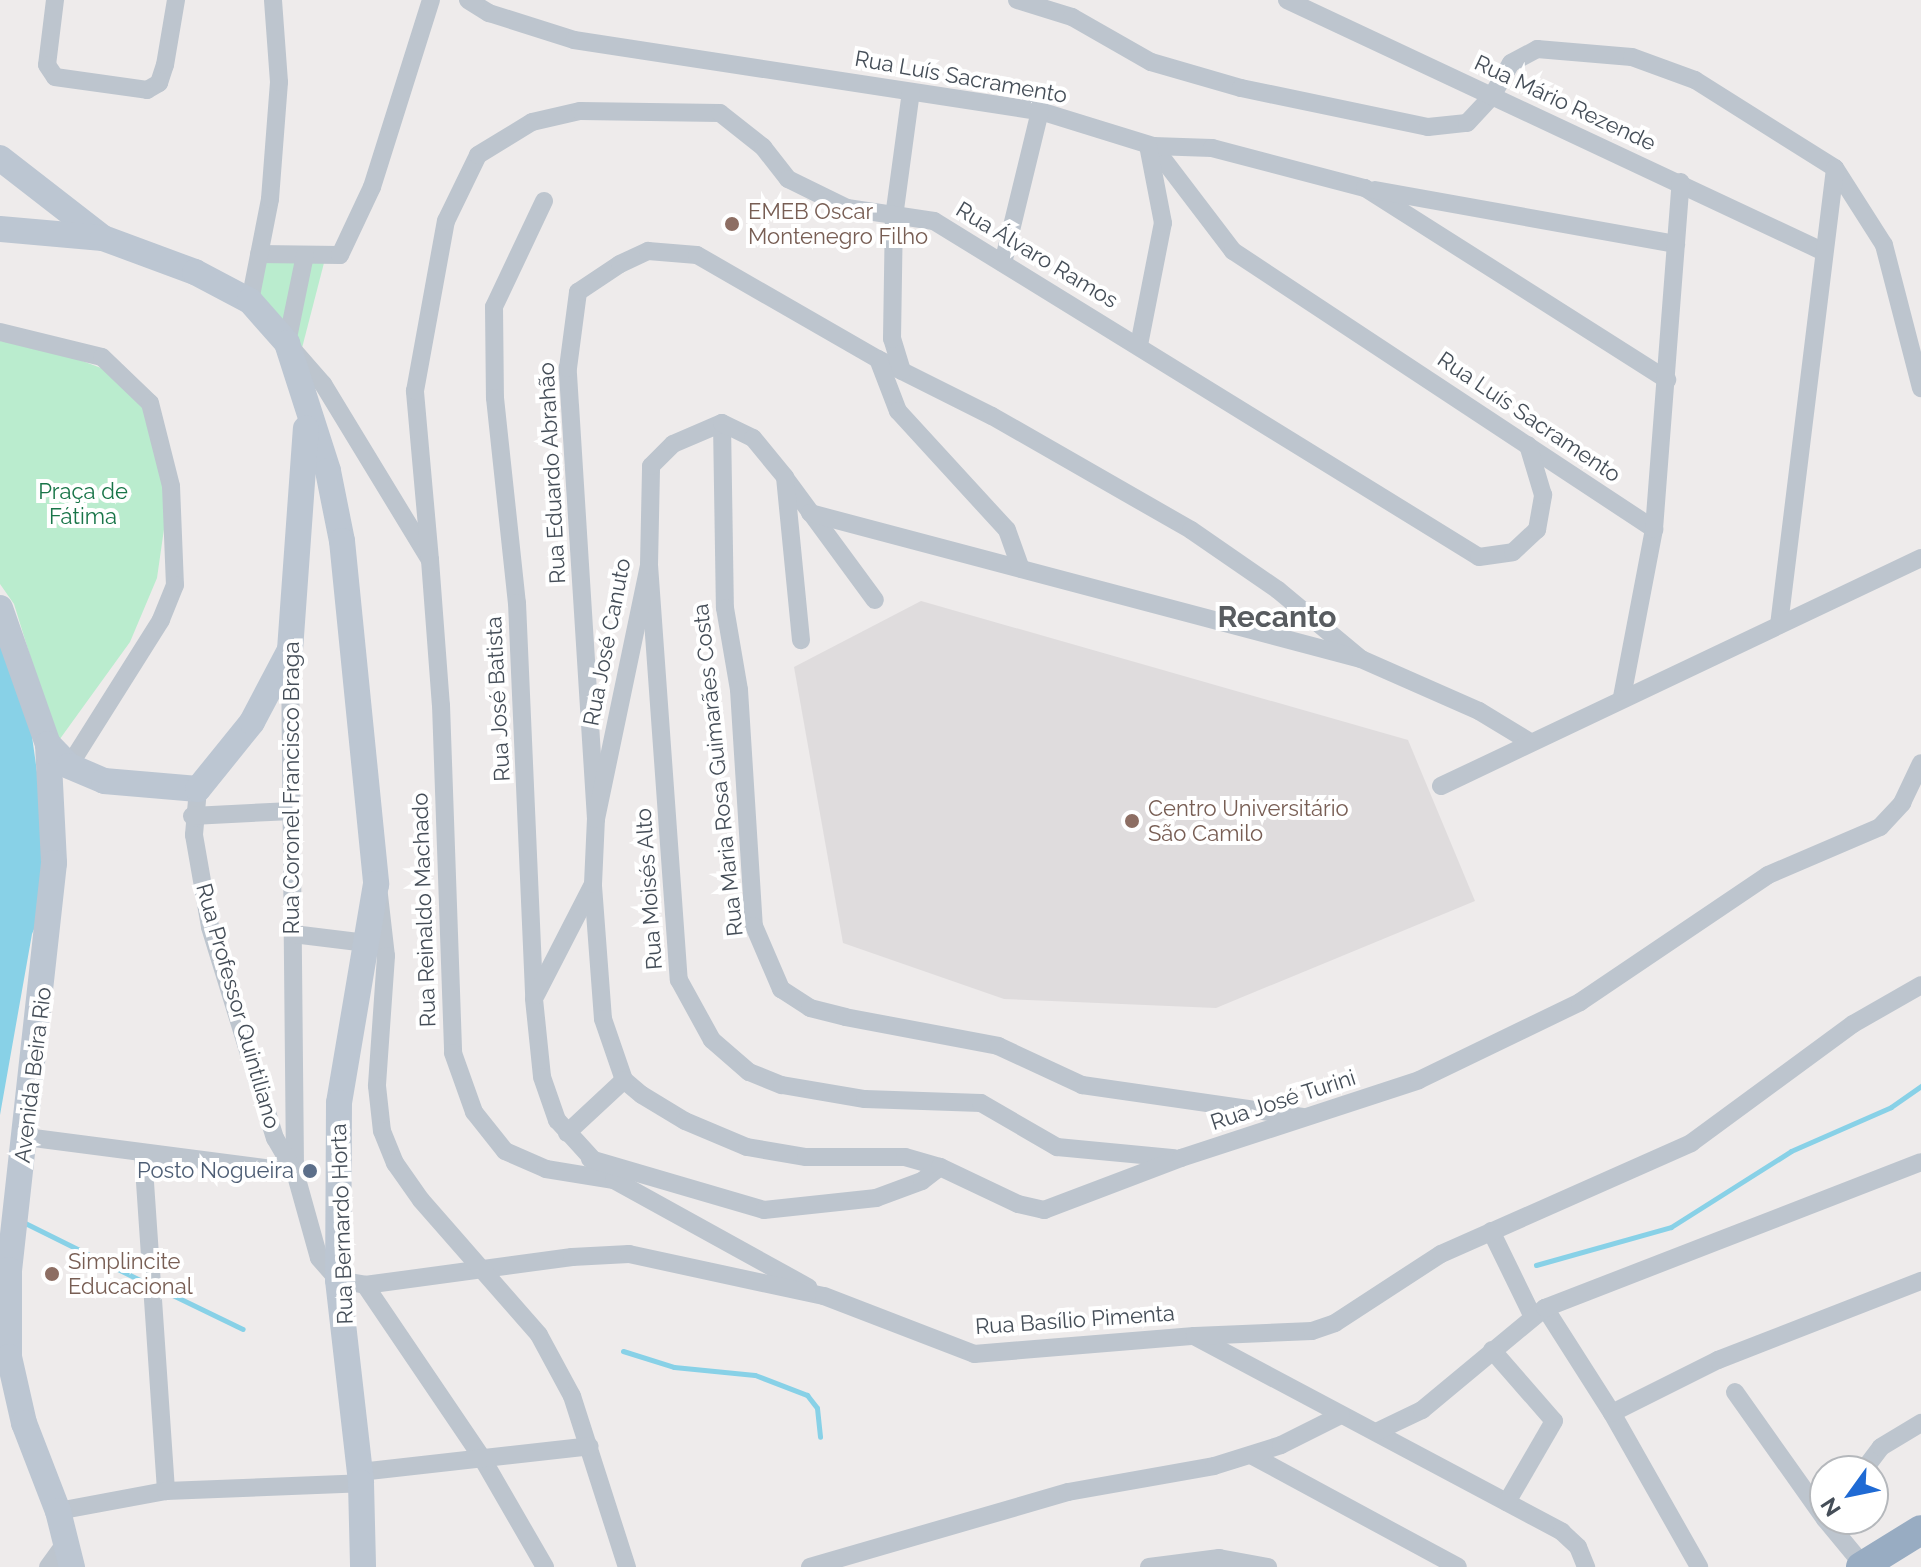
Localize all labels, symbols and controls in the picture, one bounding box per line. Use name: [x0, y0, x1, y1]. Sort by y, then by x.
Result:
street label: Rua Luís Sacramento: [853, 45, 1069, 109]
street label: Rua Mário Rezende: [1470, 49, 1660, 157]
street label: Rua Álvaro Ramos: [951, 196, 1123, 314]
place label: EMEB Oscar Montenegro Filho: [748, 198, 928, 250]
marker: EMEB Oscar Montenegro Filho: [723, 215, 741, 233]
street label: Rua Luís Sacramento: [1433, 346, 1625, 488]
street label: Rua Eduardo Abrahão: [533, 361, 571, 585]
park label: Praça de Fátima: [38, 478, 128, 530]
street label: Rua José Canuto: [578, 556, 636, 728]
district label: Recanto: [1217, 599, 1337, 635]
street label: Rua Maria Rosa Guimarães Costa: [687, 602, 749, 938]
street label: Rua José Batista: [480, 615, 516, 783]
street label: Rua Coronel Francisco Braga: [279, 641, 305, 935]
street label: Rua Reinaldo Machado: [407, 792, 441, 1028]
place label: Centro Universitário São Camilo: [1148, 795, 1349, 846]
street label: Rua Moisés Alto: [630, 807, 668, 971]
marker: Centro Universitário São Camilo: [1123, 812, 1141, 830]
street label: Rua Professor Quintiliano: [190, 880, 286, 1132]
street label: Avenida Beira Rio: [9, 986, 57, 1164]
street label: Rua José Turini: [1207, 1064, 1359, 1136]
street label: Rua Bernardo Horta: [325, 1123, 359, 1325]
place label: Posto Nogueira: [137, 1158, 294, 1184]
marker: Posto Nogueira: [301, 1162, 319, 1180]
place label: Simplincite Educacional: [68, 1248, 193, 1300]
marker: Simplincite Educacional: [43, 1265, 61, 1283]
street label: Rua Basílio Pimenta: [974, 1300, 1176, 1340]
north arrow: [1809, 1455, 1889, 1535]
text: N: [1815, 1493, 1846, 1521]

